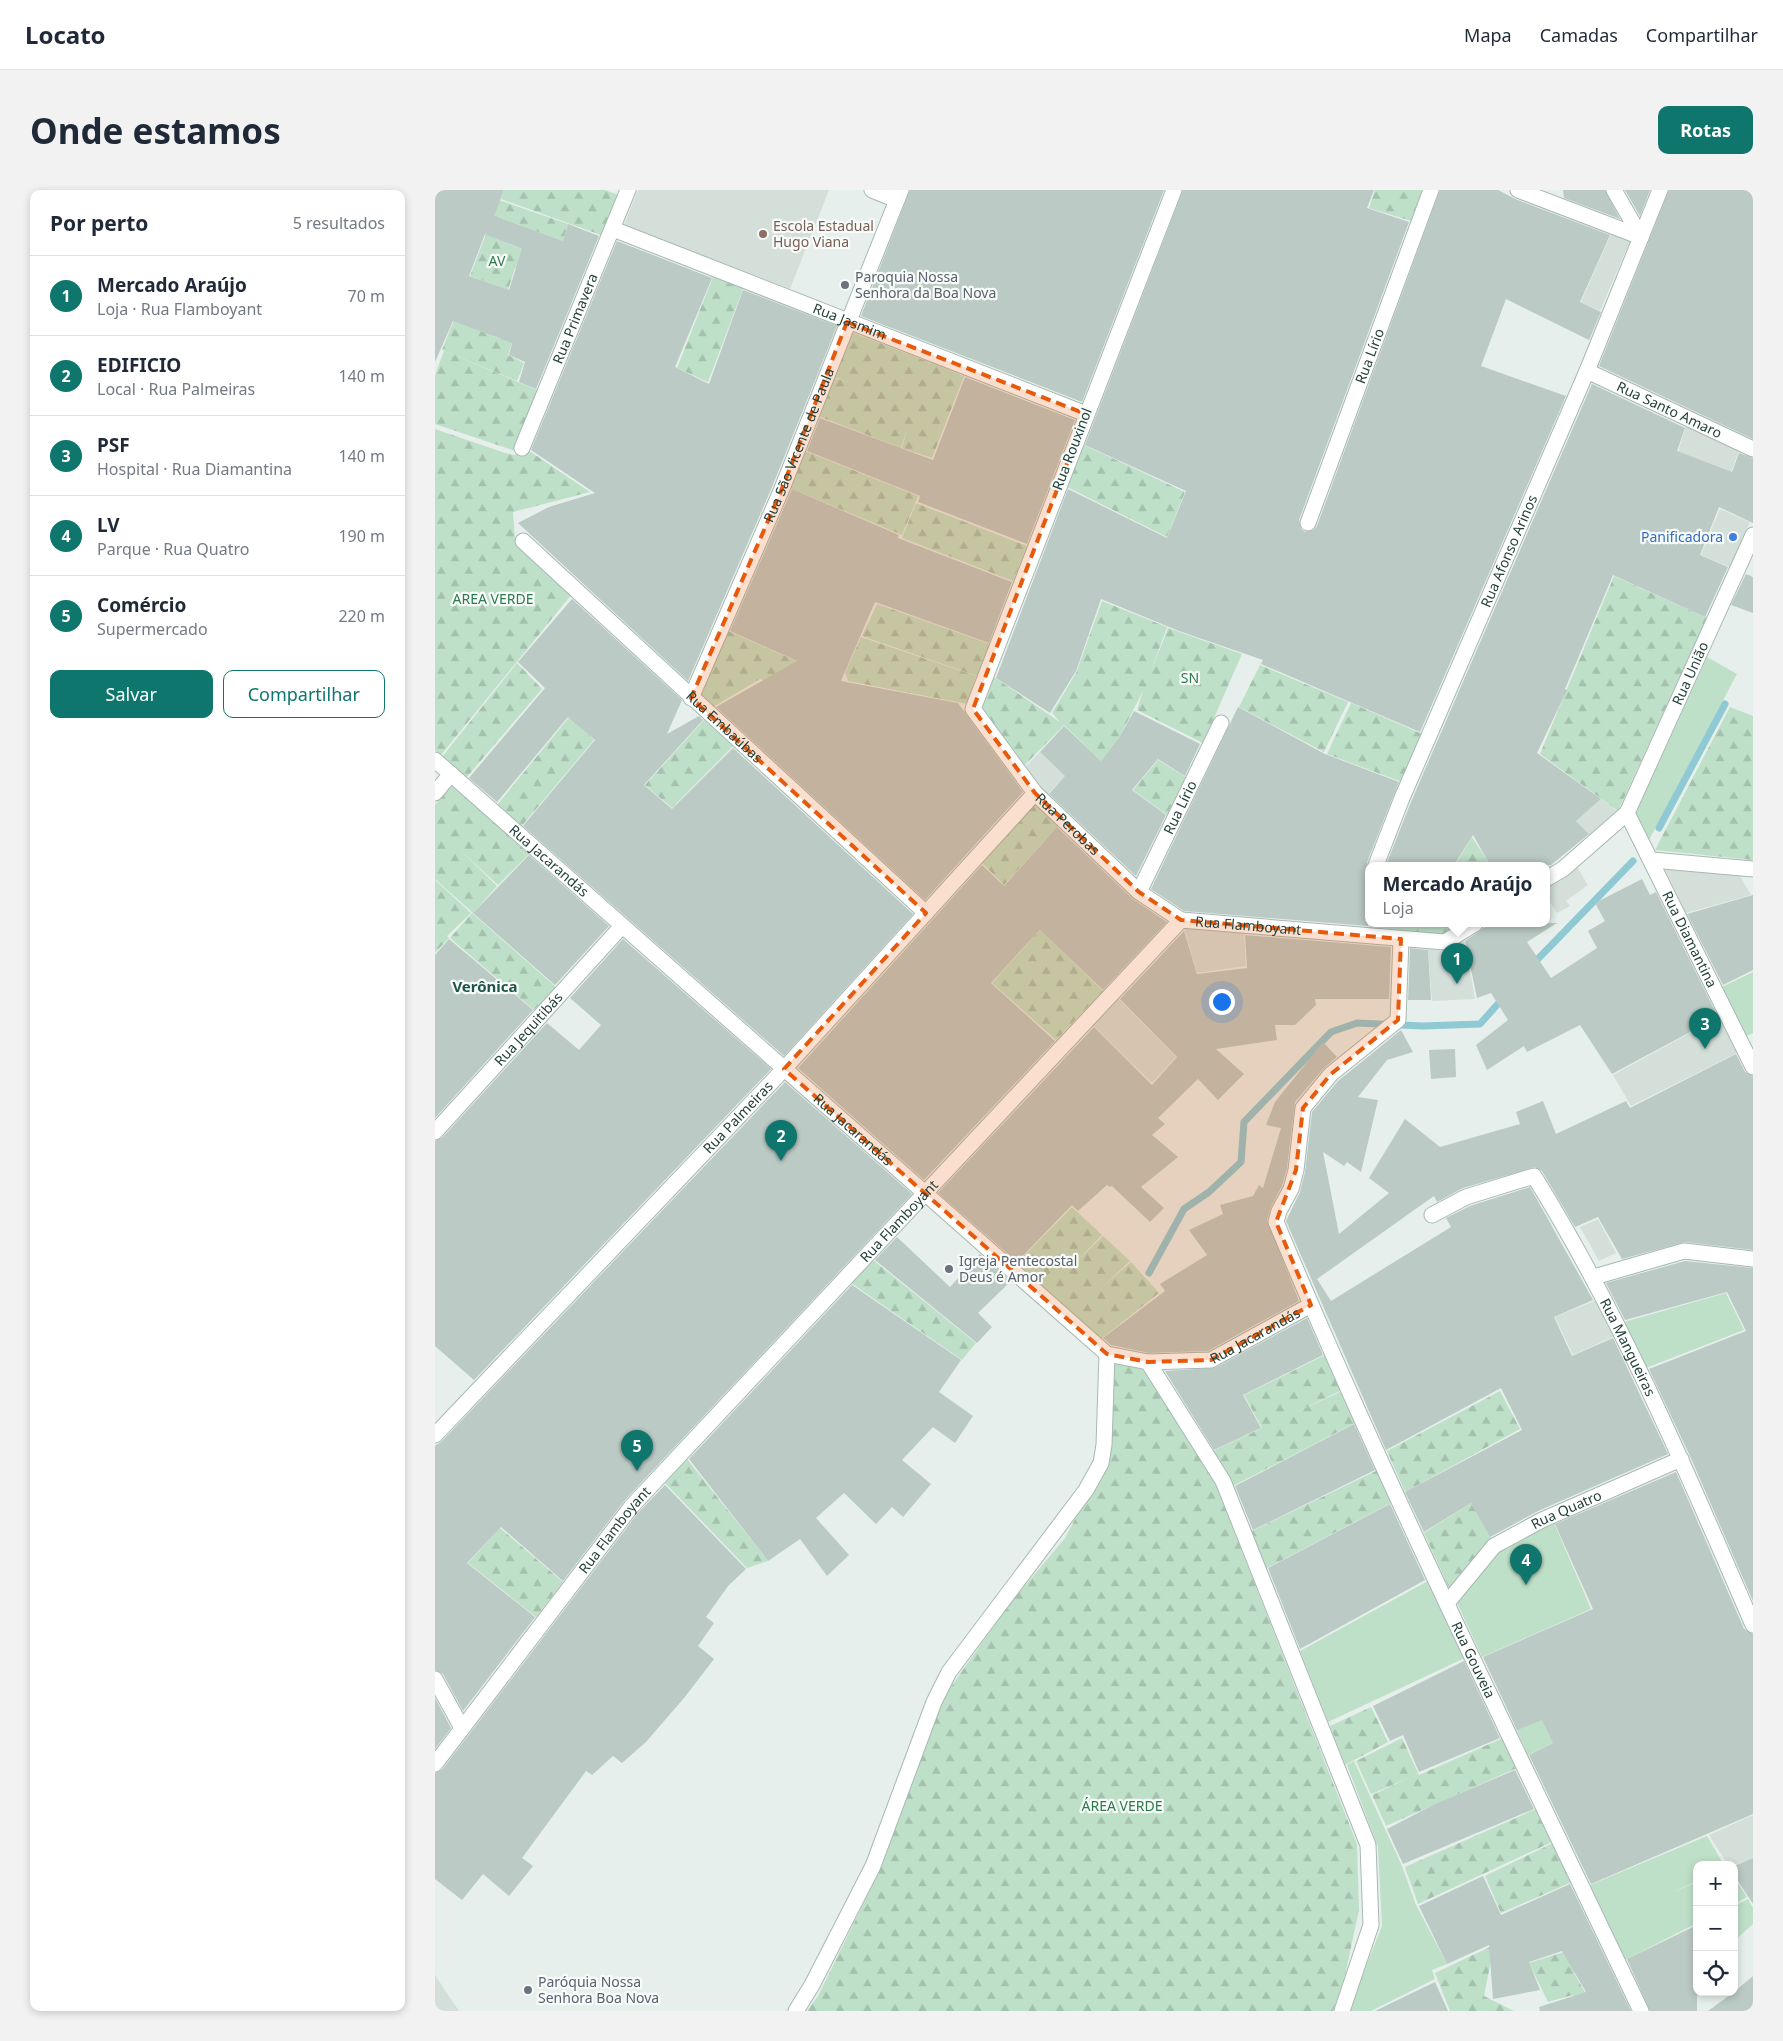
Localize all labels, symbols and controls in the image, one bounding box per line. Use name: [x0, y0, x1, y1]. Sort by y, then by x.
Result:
text: Locato: [25, 18, 106, 51]
text: Mapa: [1464, 23, 1512, 47]
text: Camadas: [1540, 23, 1618, 47]
text: Compartilhar: [1646, 23, 1758, 47]
button: Rotas: [1658, 106, 1753, 154]
text: Onde estamos: [30, 107, 281, 154]
text: Por perto: [50, 209, 148, 237]
text: 5 resultados: [293, 212, 385, 234]
place label: Escola Estadual Hugo Viana: [773, 216, 874, 251]
marker: Escola Estadual Hugo Viana: [757, 228, 769, 240]
park label: AV: [489, 251, 506, 270]
place label: Paroquia Nossa Senhora da Boa Nova: [855, 267, 996, 302]
street label: Rua Primavera: [548, 270, 602, 366]
text: Mercado Araújo: [97, 272, 247, 298]
marker: Paroquia Nossa Senhora da Boa Nova: [839, 279, 851, 291]
text: 1: [61, 285, 71, 307]
text: 70 m: [348, 285, 385, 307]
text: Loja · Rua Flamboyant: [97, 298, 262, 320]
street label: Rua Jasmim: [810, 298, 889, 344]
street label: Rua Lírio: [1350, 325, 1388, 386]
text: EDIFICIO: [97, 352, 181, 378]
text: 2: [61, 365, 71, 387]
text: 140 m: [338, 365, 385, 387]
street label: Rua São Vicente de Paula: [759, 365, 838, 525]
street label: Rua Santo Amaro: [1614, 376, 1725, 442]
text: Local · Rua Palmeiras: [97, 378, 255, 400]
street label: Rua Rouxinol: [1047, 405, 1096, 493]
text: PSF: [97, 432, 130, 458]
text: 3: [61, 445, 71, 467]
text: 140 m: [338, 445, 385, 467]
text: Hospital · Rua Diamantina: [97, 458, 292, 480]
street label: Rua Afonso Arinos: [1476, 491, 1541, 610]
text: LV: [97, 512, 120, 538]
text: 4: [61, 525, 71, 547]
text: 190 m: [338, 525, 385, 547]
place label: Panificadora: [1641, 527, 1723, 546]
marker: Panificadora: [1727, 531, 1739, 543]
text: Parque · Rua Quatro: [97, 538, 249, 560]
park label: AREA VERDE: [453, 589, 533, 608]
text: Comércio: [97, 592, 186, 618]
text: 5: [61, 605, 71, 627]
text: 220 m: [338, 605, 385, 627]
text: Supermercado: [97, 618, 208, 640]
street label: Rua União: [1667, 638, 1712, 708]
park label: SN: [1181, 668, 1199, 687]
button: Salvar: [50, 670, 213, 718]
button: Compartilhar: [223, 670, 385, 718]
street label: Rua Embaúbas: [682, 686, 767, 767]
street label: Rua Lírio: [1158, 777, 1201, 837]
street label: Rua Perobas: [1032, 788, 1105, 859]
street label: Rua Jacarandás: [505, 820, 593, 901]
popup: [1365, 862, 1550, 927]
text: Mercado Araújo: [1383, 871, 1532, 897]
street label: Rua Diamantina: [1658, 888, 1722, 991]
text: Loja: [1383, 897, 1414, 919]
street label: Rua Flamboyant: [1194, 911, 1302, 939]
pin: 1: [1441, 943, 1473, 984]
district label: Verônica: [452, 976, 518, 996]
street label: Rua Jequitibás: [490, 988, 567, 1070]
your location: [1209, 989, 1235, 1015]
pin: 3: [1689, 1008, 1721, 1049]
street label: Rua Palmeiras: [698, 1076, 777, 1157]
street label: Rua Jacarandás: [810, 1089, 898, 1170]
pin: 2: [765, 1120, 797, 1161]
street label: Rua Flamboyant: [855, 1175, 942, 1266]
place label: Igreja Pentecostal Deus é Amor: [959, 1251, 1077, 1286]
marker: Igreja Pentecostal Deus é Amor: [943, 1263, 955, 1275]
street label: Rua Mangueiras: [1596, 1295, 1660, 1399]
street label: Rua Jacarandás: [1206, 1303, 1304, 1368]
pin: 5: [621, 1430, 653, 1471]
street label: Rua Flamboyant: [574, 1482, 655, 1577]
street label: Rua Quatro: [1527, 1485, 1604, 1533]
pin: 4: [1510, 1544, 1542, 1585]
street label: Rua Gouveia: [1447, 1618, 1500, 1701]
park label: ÁREA VERDE: [1082, 1796, 1162, 1815]
map controls: [1693, 1861, 1738, 1996]
button: +: [1693, 1861, 1738, 1906]
button: −: [1693, 1906, 1738, 1951]
button: locate: [1693, 1951, 1738, 1996]
place label: Paróquia Nossa Senhora Boa Nova: [538, 1972, 659, 2007]
marker: Paróquia Nossa Senhora Boa Nova: [522, 1984, 534, 1996]

